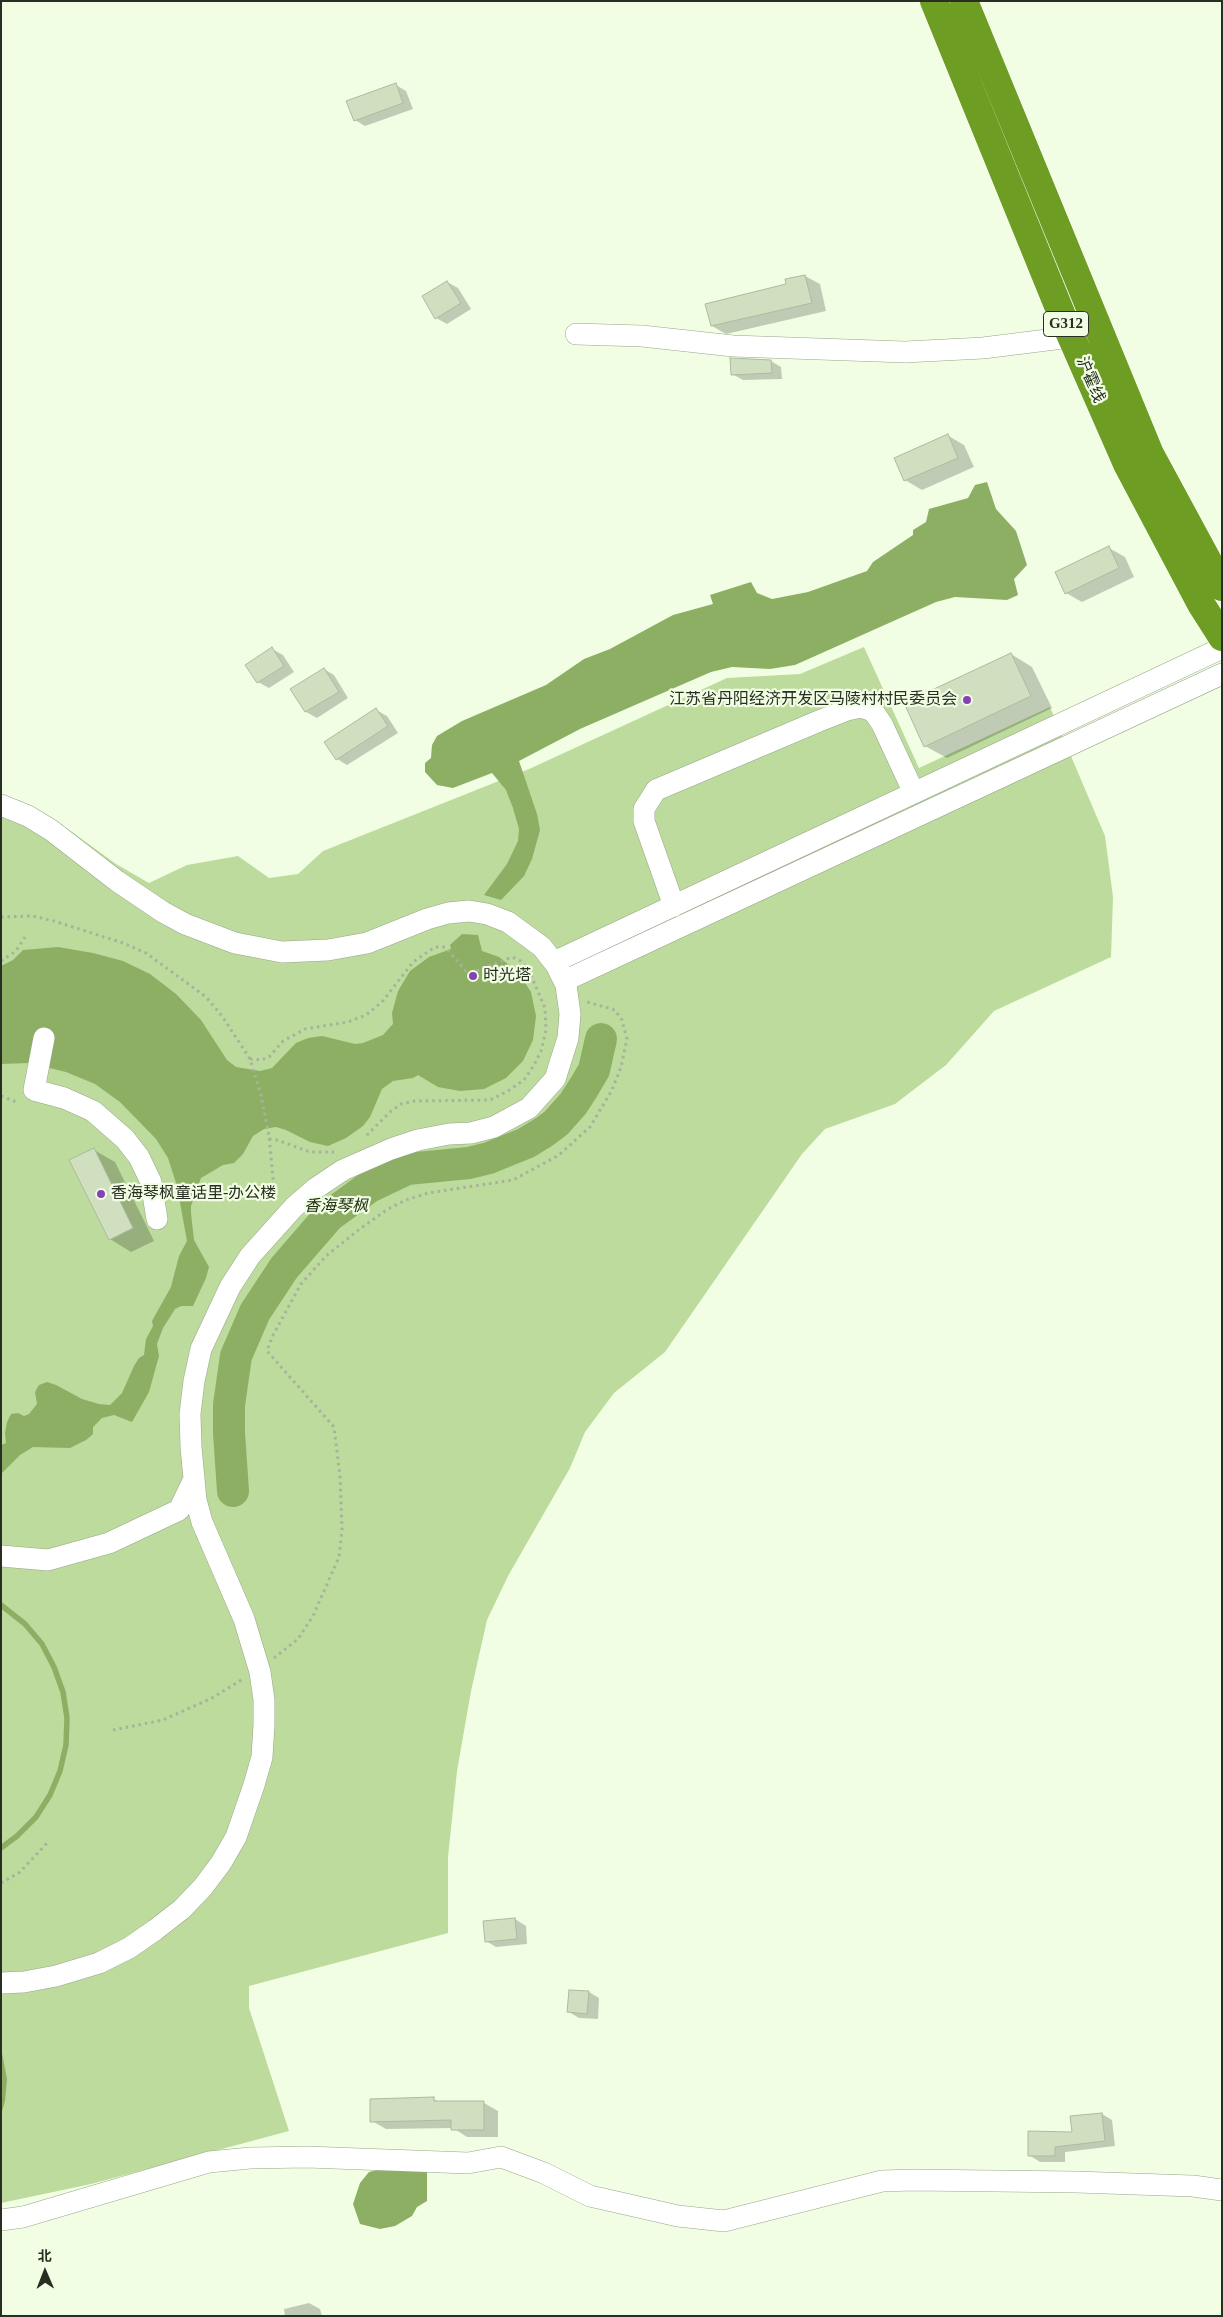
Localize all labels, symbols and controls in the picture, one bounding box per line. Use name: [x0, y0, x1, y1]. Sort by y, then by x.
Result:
road number: G312: [1044, 312, 1088, 336]
street label: 沪霍线: [1072, 354, 1108, 406]
place label: 江苏省丹阳经济开发区马陵村村民委员会: [669, 690, 957, 710]
marker: 江苏省丹阳经济开发区马陵村村民委员会: [961, 694, 973, 706]
place label: 时光塔: [483, 966, 531, 986]
marker: 时光塔: [467, 970, 479, 982]
place label: 香海琴枫童话里-办公楼: [111, 1184, 276, 1204]
marker: 香海琴枫童话里-办公楼: [95, 1188, 107, 1200]
park label: 香海琴枫: [304, 1197, 368, 1217]
north arrow: [20, 2247, 70, 2297]
text: 北: [38, 2249, 52, 2264]

